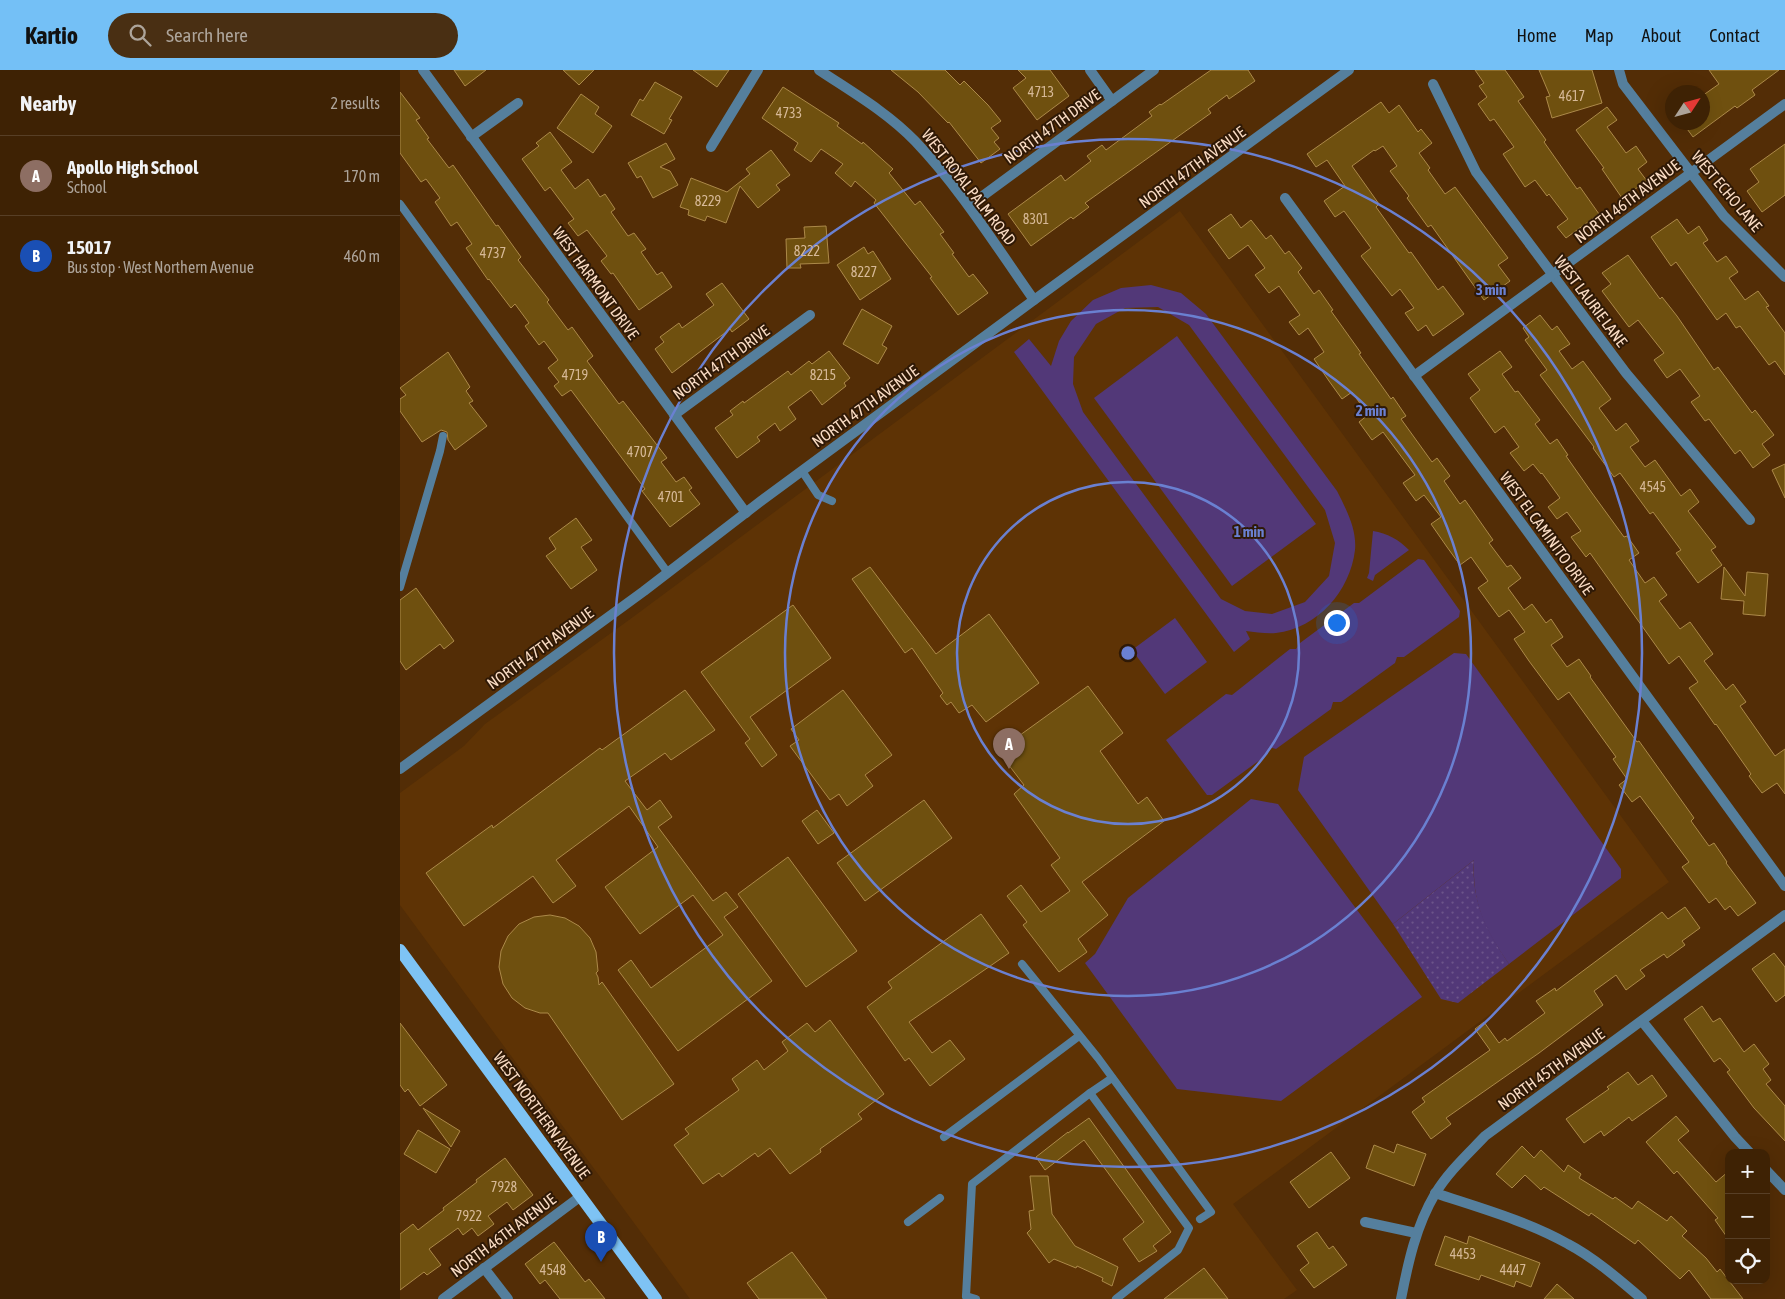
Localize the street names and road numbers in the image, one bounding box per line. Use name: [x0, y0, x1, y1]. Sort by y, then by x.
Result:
street label: NORTH 47TH DRIVE: [1000, 85, 1104, 167]
street label: NORTH 47TH AVENUE: [1135, 122, 1249, 212]
street label: WEST ROYAL PALM ROAD: [918, 126, 1020, 248]
street label: WEST ECHO LANE: [1688, 147, 1766, 235]
street label: NORTH 46TH AVENUE: [1571, 156, 1683, 246]
street label: WEST HARMONT DRIVE: [549, 224, 643, 343]
street label: WEST LAURIE LANE: [1551, 252, 1631, 350]
street label: NORTH 47TH DRIVE: [669, 321, 773, 403]
street label: NORTH 47TH AVENUE: [808, 361, 922, 451]
street label: WEST EL CAMINITO DRIVE: [1497, 468, 1598, 598]
street label: NORTH 47TH AVENUE: [483, 603, 597, 693]
street label: NORTH 45TH AVENUE: [1494, 1024, 1608, 1114]
street label: WEST NORTHERN AVENUE: [490, 1048, 594, 1182]
street label: NORTH 46TH AVENUE: [447, 1190, 559, 1280]

